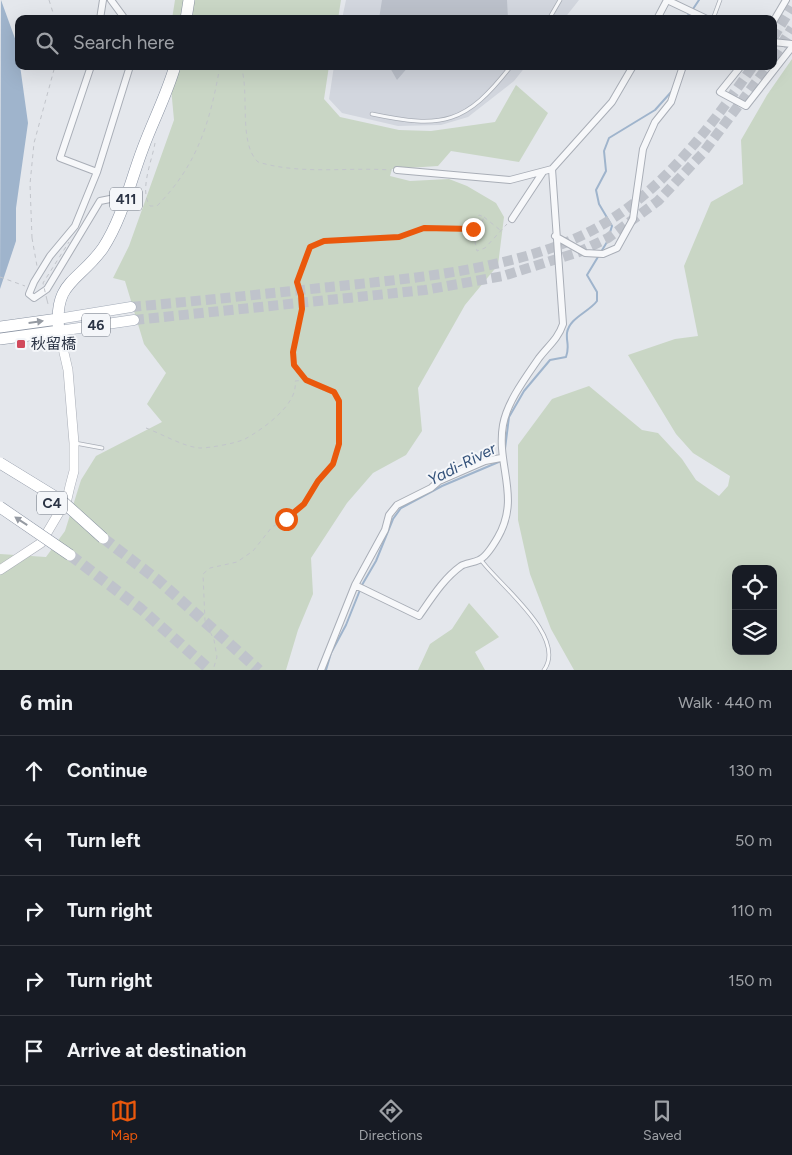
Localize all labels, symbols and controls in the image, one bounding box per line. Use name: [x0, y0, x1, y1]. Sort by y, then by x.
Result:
search box: [15, 15, 777, 70]
icon: search: [33, 29, 61, 57]
text: Search here: [73, 31, 175, 54]
road number: 411: [110, 188, 142, 210]
route end: [462, 218, 485, 241]
road number: 46: [82, 314, 110, 336]
one-way arrow: [28, 318, 44, 326]
place label: 秋留橋: [31, 335, 76, 353]
marker: 秋留橋: [15, 338, 27, 350]
water label: Yadi-River: [425, 438, 500, 489]
road number: C4: [37, 492, 67, 514]
route start: [275, 508, 298, 531]
one-way arrow: [14, 516, 28, 526]
map controls: [732, 565, 777, 655]
button: locate: [732, 565, 777, 610]
button: layers: [732, 610, 777, 655]
text: 6 min: [20, 690, 73, 715]
text: Walk · 440 m: [678, 693, 772, 712]
icon: ahead: [20, 757, 48, 785]
text: Continue: [67, 759, 147, 782]
text: 130 m: [729, 761, 772, 780]
icon: left: [20, 827, 48, 855]
text: Turn left: [67, 829, 141, 852]
text: 50 m: [735, 831, 772, 850]
icon: right: [20, 897, 48, 925]
text: Turn right: [67, 899, 153, 922]
text: 110 m: [731, 901, 772, 920]
icon: right: [20, 967, 48, 995]
text: Turn right: [67, 969, 153, 992]
text: 150 m: [728, 971, 772, 990]
icon: arrive: [20, 1037, 48, 1065]
text: Arrive at destination: [67, 1039, 246, 1062]
tab: Map: [110, 1097, 138, 1144]
tab: Directions: [359, 1097, 423, 1144]
tab: Saved: [643, 1097, 682, 1144]

